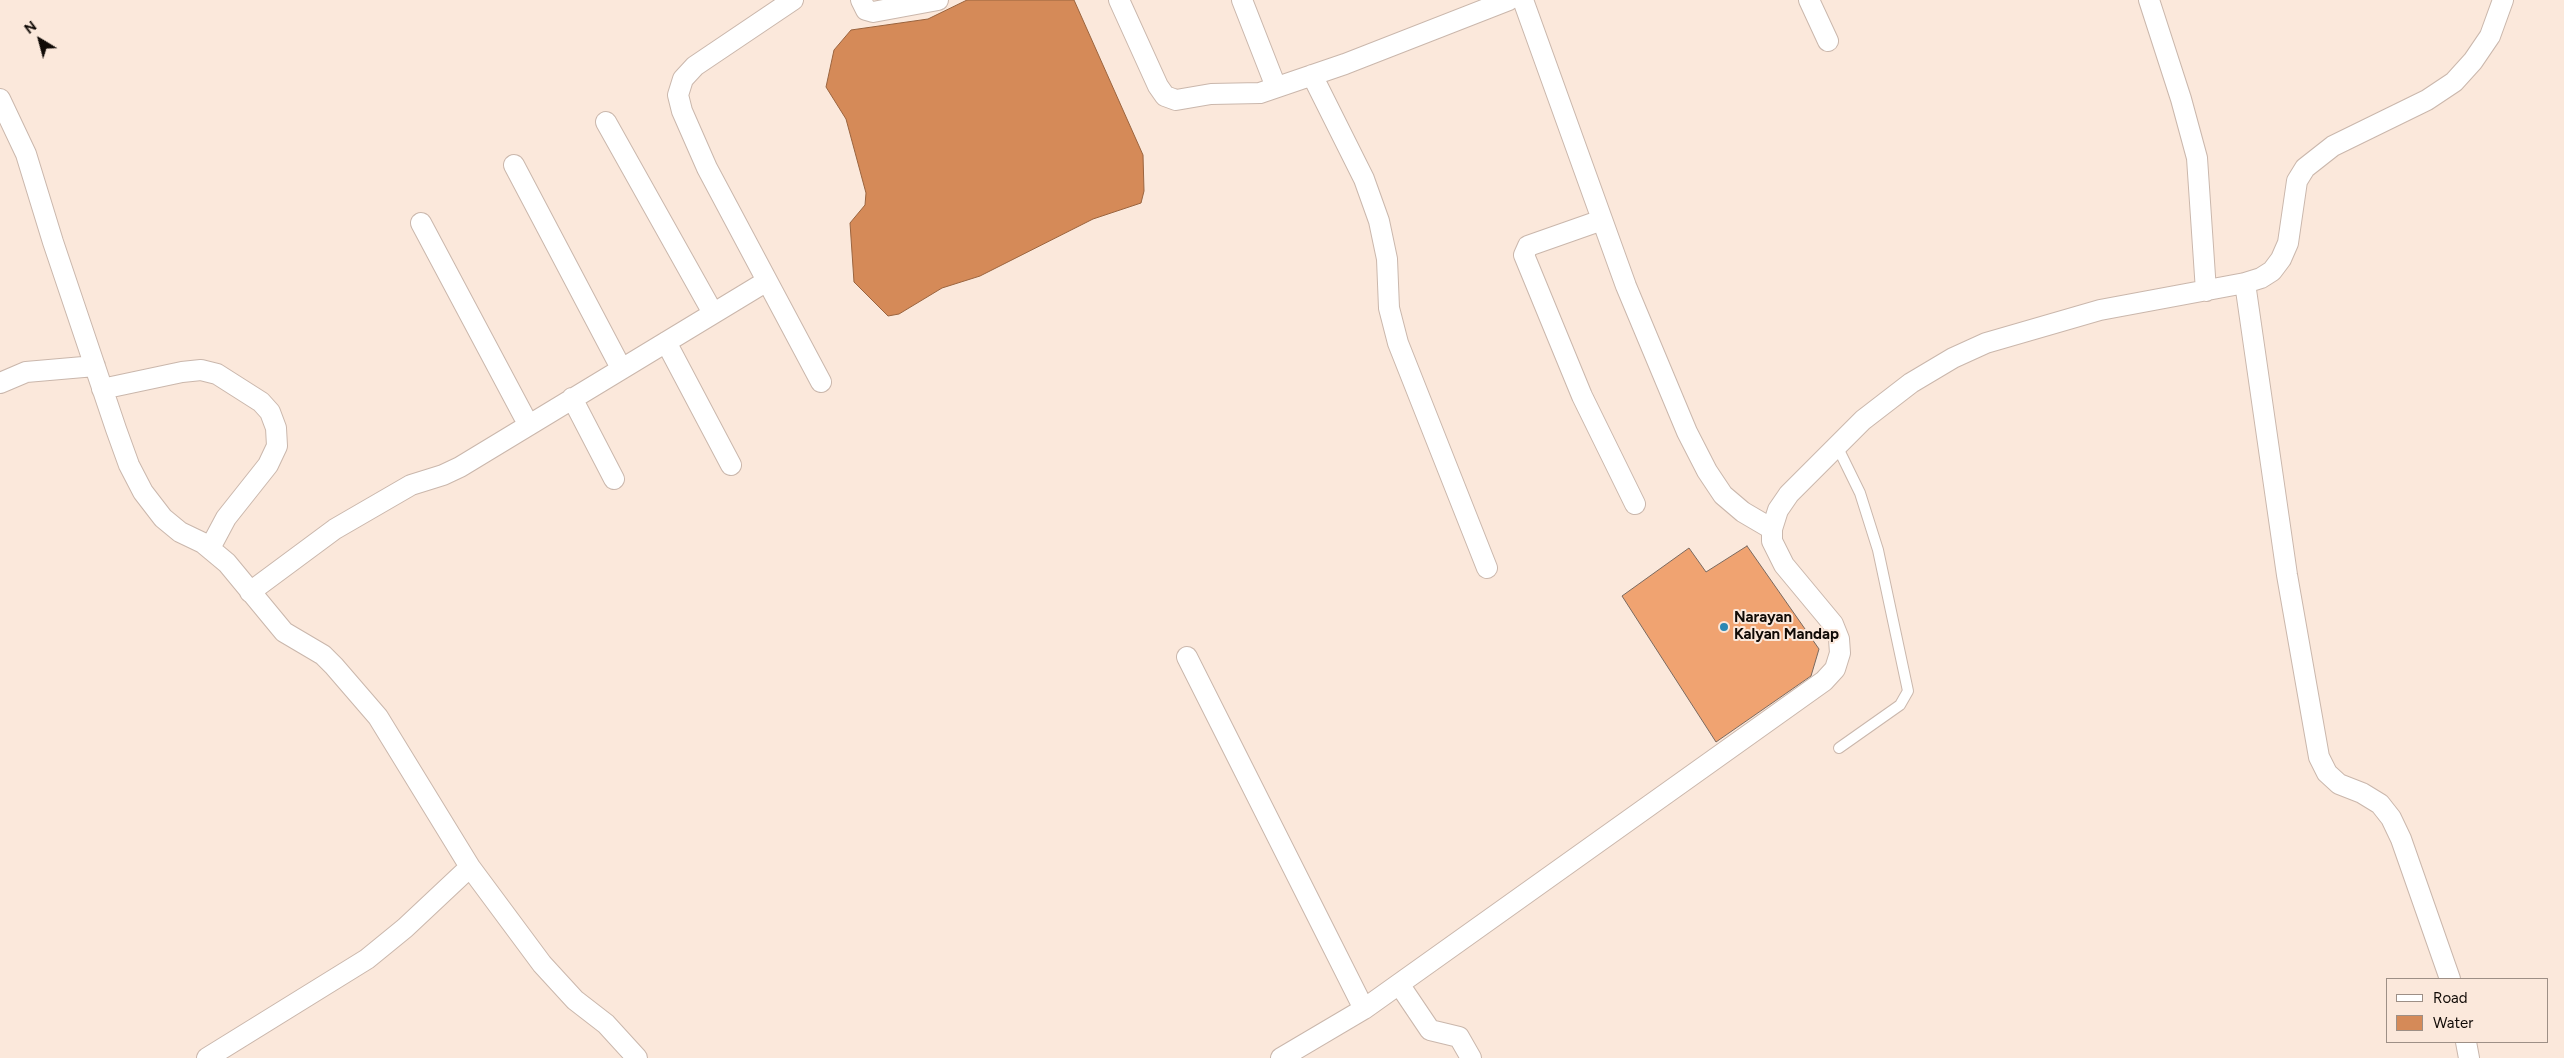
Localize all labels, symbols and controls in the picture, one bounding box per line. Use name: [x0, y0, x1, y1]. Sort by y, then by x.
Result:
north arrow: [15, 15, 65, 65]
text: N: [21, 18, 40, 38]
place label: Narayan Kalyan Mandap: [1734, 609, 1839, 644]
marker: Narayan Kalyan Mandap: [1718, 621, 1730, 633]
legend: [2386, 978, 2549, 1043]
text: Road: [2433, 989, 2468, 1007]
text: Water: [2433, 1014, 2473, 1032]

